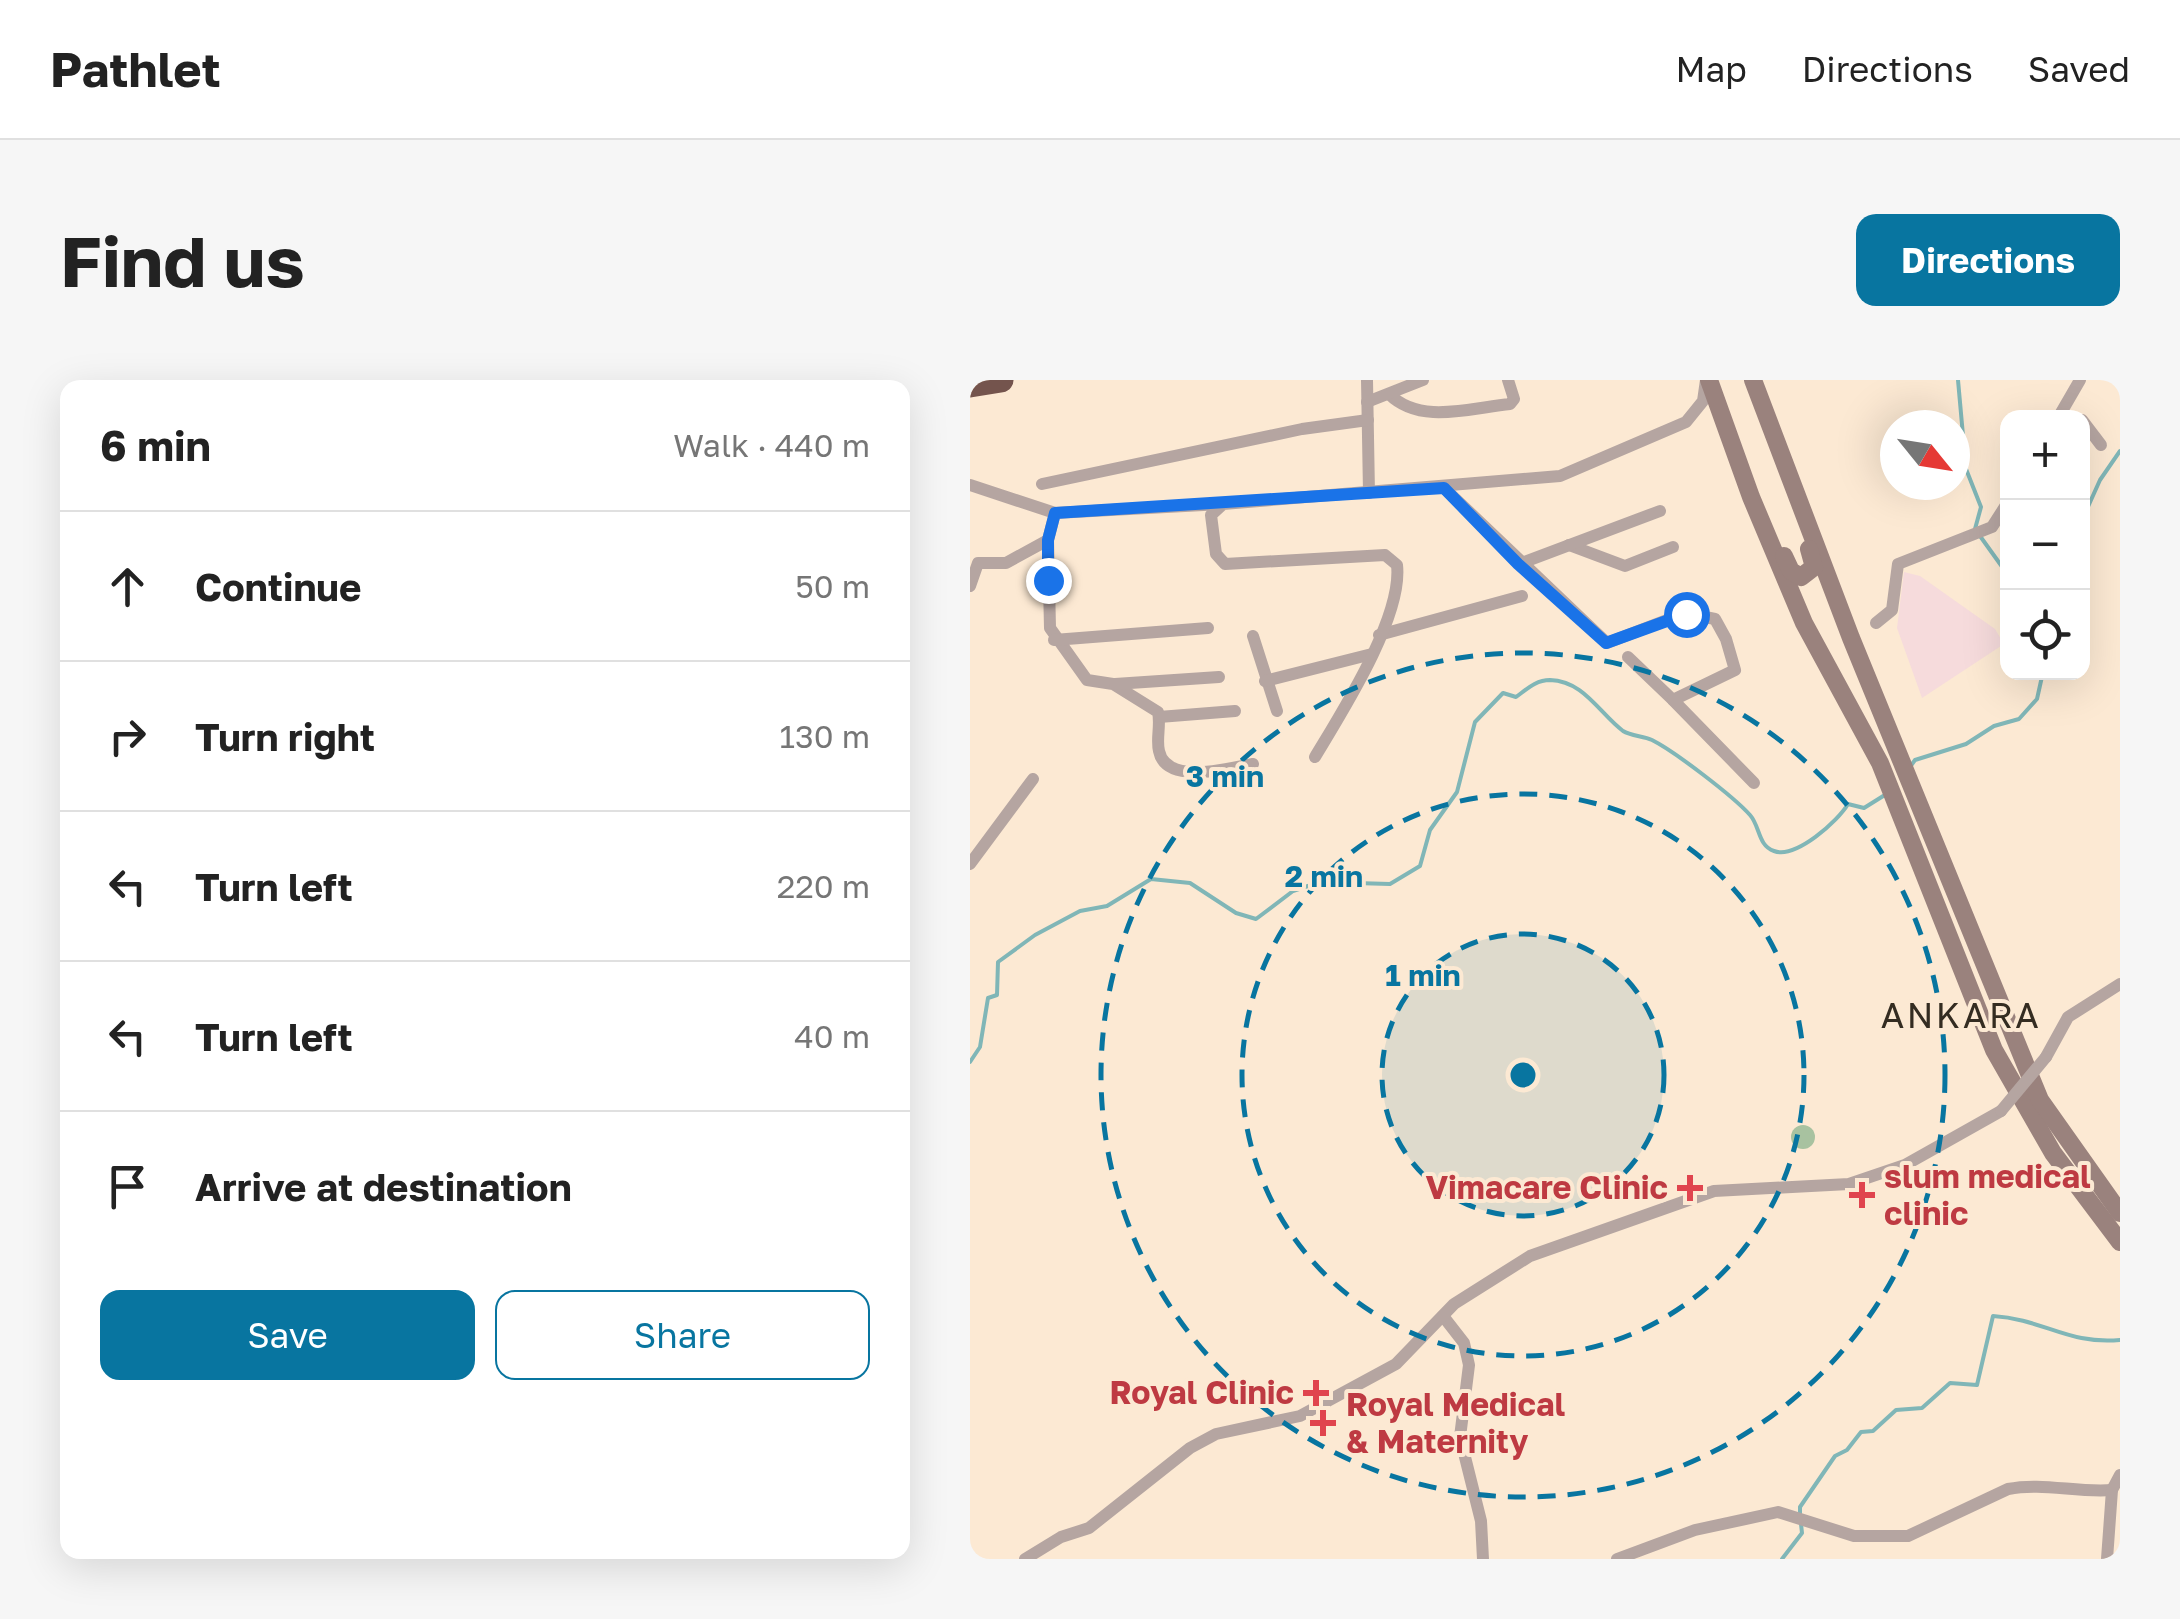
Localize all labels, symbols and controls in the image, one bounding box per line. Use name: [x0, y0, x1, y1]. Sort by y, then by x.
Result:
text: Pathlet: [50, 40, 221, 98]
text: Map: [1675, 48, 1747, 90]
text: Directions: [1802, 48, 1973, 90]
text: Saved: [2028, 48, 2130, 90]
button: Directions: [1856, 214, 2120, 306]
text: Find us: [60, 218, 305, 302]
north arrow: [1880, 410, 1970, 500]
map controls: [2000, 410, 2090, 680]
button: +: [2000, 410, 2090, 500]
text: 6 min: [100, 420, 211, 470]
text: Walk · 440 m: [673, 426, 870, 464]
button: −: [2000, 500, 2090, 590]
route end: [1026, 558, 1072, 604]
icon: ahead: [100, 559, 155, 614]
text: Continue: [195, 564, 361, 609]
text: 50 m: [795, 567, 870, 605]
button: locate: [2000, 590, 2090, 680]
route start: [1664, 592, 1710, 638]
icon: right: [100, 709, 155, 764]
text: Turn right: [195, 714, 375, 759]
text: 130 m: [780, 717, 870, 755]
text: 3 min: [1186, 758, 1264, 794]
text: 2 min: [1285, 858, 1363, 894]
icon: left: [100, 859, 155, 914]
text: Turn left: [195, 864, 353, 909]
text: 220 m: [777, 867, 870, 905]
text: 1 min: [1385, 957, 1461, 993]
district label: ANKARA: [1881, 994, 2041, 1036]
icon: left: [100, 1009, 155, 1064]
text: Turn left: [195, 1014, 353, 1059]
text: 40 m: [794, 1017, 870, 1055]
centre of rings: [1505, 1057, 1541, 1093]
place label: slum medical clinic: [1884, 1157, 2091, 1232]
icon: arrive: [100, 1159, 155, 1214]
text: Arrive at destination: [195, 1164, 572, 1209]
place label: Vimacare Clinic: [1425, 1168, 1668, 1206]
marker: Vimacare Clinic: [1677, 1175, 1703, 1201]
marker: slum medical clinic: [1849, 1182, 1875, 1208]
button: Save: [100, 1290, 475, 1380]
button: Share: [495, 1290, 870, 1380]
place label: Royal Clinic: [1110, 1373, 1294, 1411]
marker: Royal Clinic: [1303, 1380, 1329, 1406]
place label: Royal Medical & Maternity: [1346, 1385, 1565, 1460]
marker: Royal Medical & Maternity: [1310, 1410, 1336, 1436]

